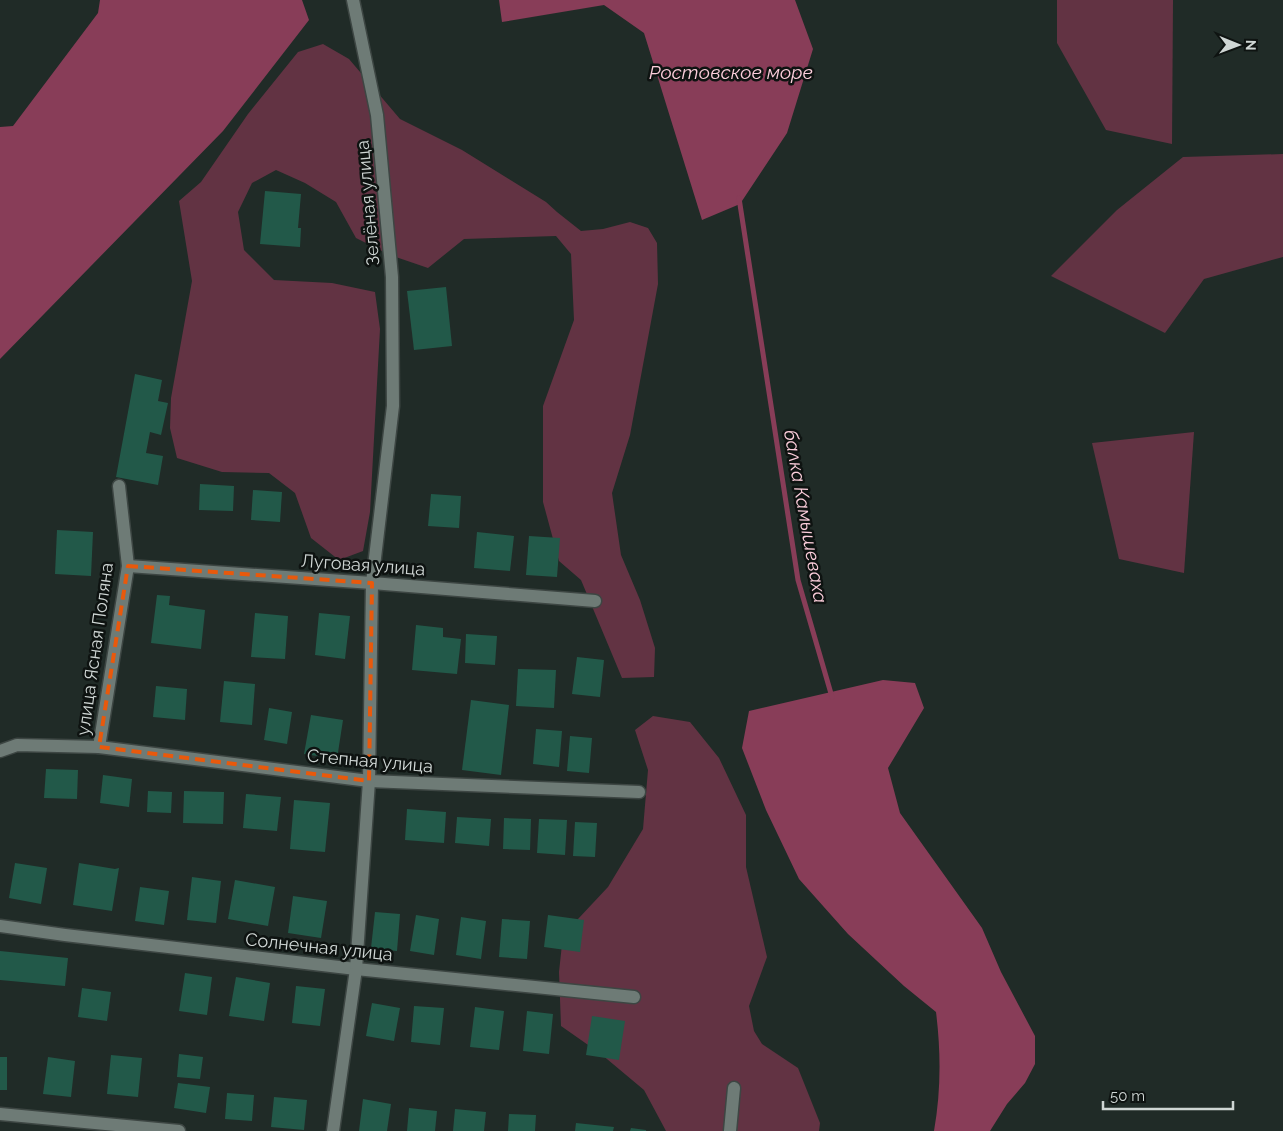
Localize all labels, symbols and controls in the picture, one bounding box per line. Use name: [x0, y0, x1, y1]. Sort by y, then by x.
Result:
north arrow: [1213, 20, 1263, 70]
text: N: [1243, 40, 1259, 51]
water label: Ростовское море: [649, 61, 813, 83]
street label: Зелёная улица: [352, 139, 383, 267]
water label: балка Камышеваха: [780, 427, 832, 605]
street label: Луговая улица: [300, 550, 426, 579]
street label: улица Ясная Поляна: [72, 561, 117, 737]
street label: Степная улица: [306, 745, 434, 776]
street label: Солнечная улица: [244, 928, 394, 965]
scale bar: [1103, 1078, 1233, 1110]
text: 50 m: [1110, 1087, 1145, 1105]

